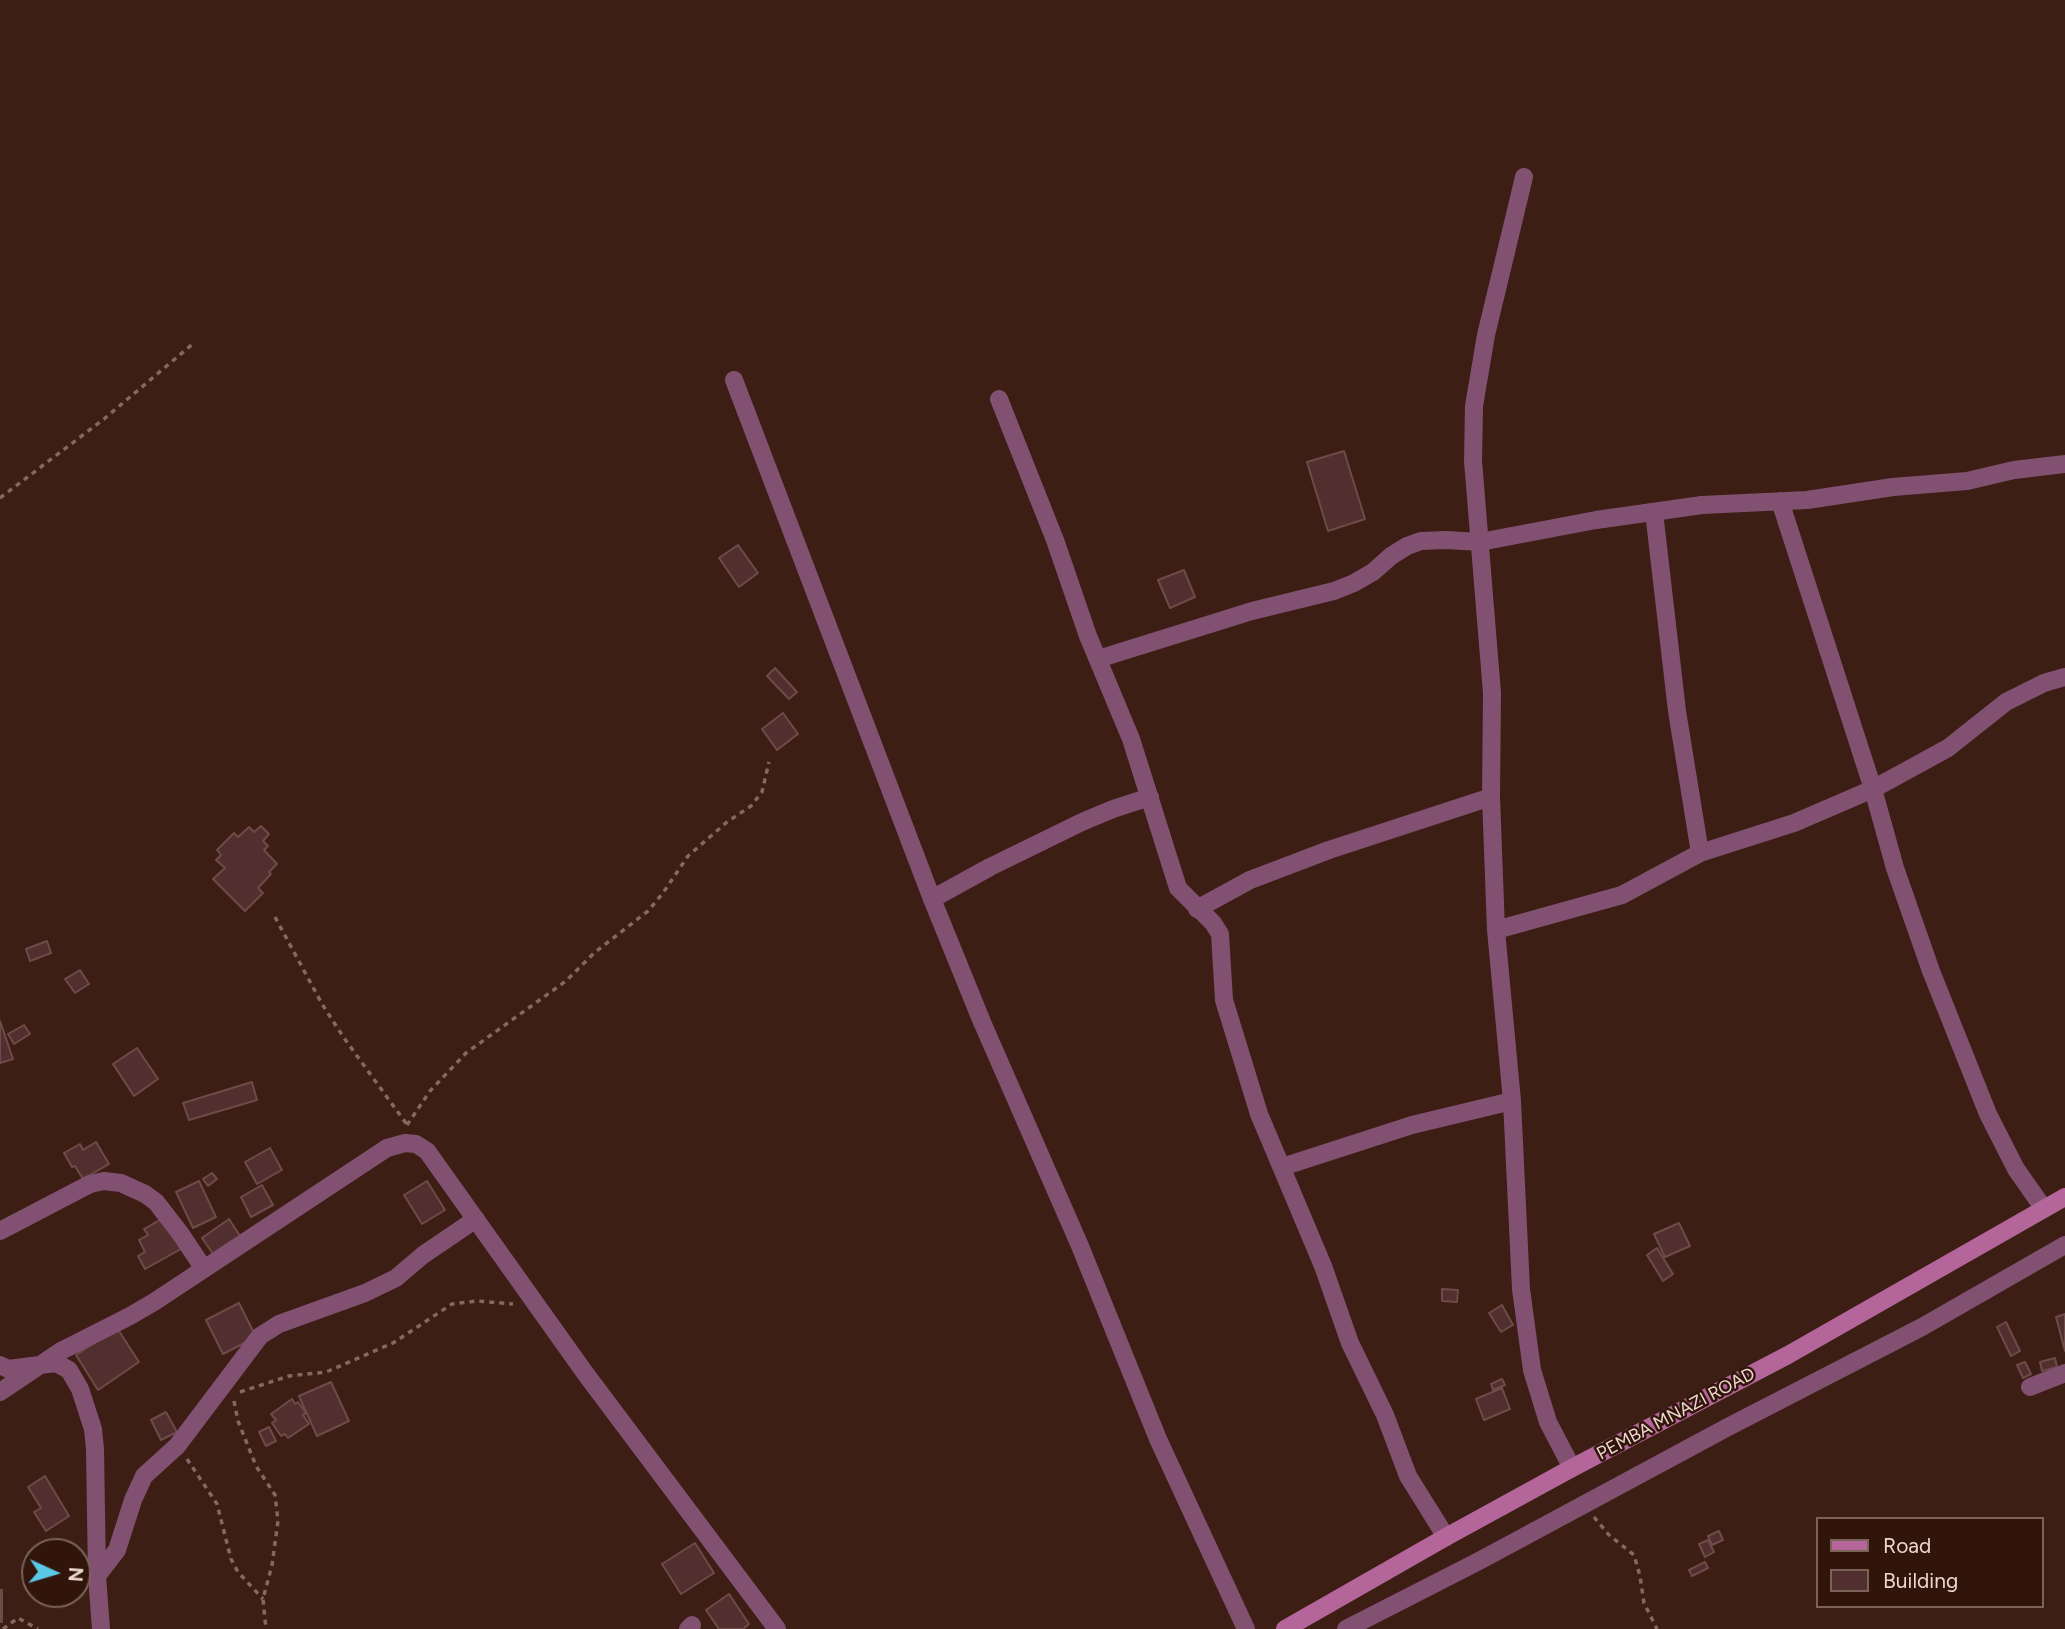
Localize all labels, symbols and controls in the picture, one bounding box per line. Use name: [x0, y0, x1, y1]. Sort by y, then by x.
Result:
street label: PEMBA MNAZI ROAD: [1593, 1363, 1759, 1465]
legend: [1816, 1517, 2044, 1608]
text: Road: [1883, 1533, 1931, 1558]
north arrow: [21, 1538, 91, 1608]
text: N: [63, 1566, 87, 1582]
text: Building: [1883, 1568, 1958, 1593]

